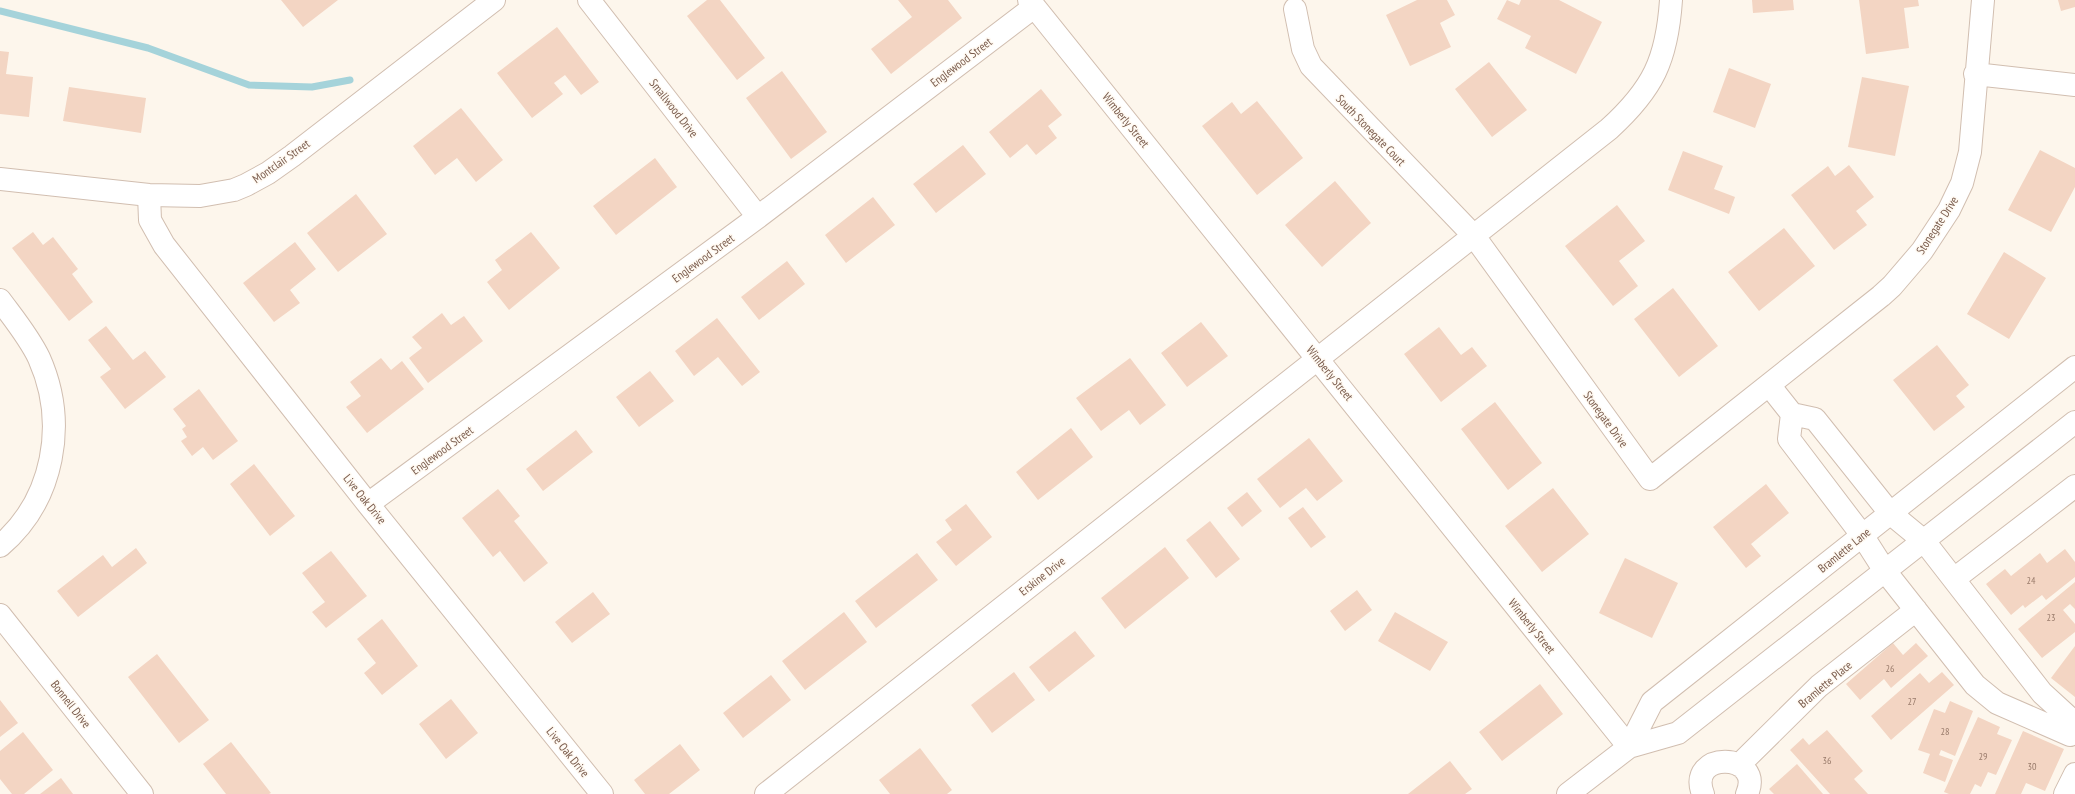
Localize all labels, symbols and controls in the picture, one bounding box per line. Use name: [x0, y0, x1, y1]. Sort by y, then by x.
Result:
street label: Englewood Street: [927, 34, 995, 90]
street label: Smallwood Drive: [646, 76, 702, 140]
street label: Wimberly Street: [1099, 90, 1153, 151]
street label: South Stonegate Court: [1333, 91, 1409, 169]
street label: Montclair Street: [249, 135, 313, 186]
street label: Stonegate Drive: [1913, 193, 1961, 257]
street label: Englewood Street: [669, 230, 738, 286]
street label: Wimberly Street: [1303, 343, 1357, 404]
street label: Stonegate Drive: [1580, 388, 1632, 450]
street label: Englewood Street: [408, 422, 477, 478]
street label: Live Oak Drive: [340, 471, 390, 527]
street label: Bramlette Lane: [1815, 524, 1873, 576]
street label: Erskine Drive: [1016, 553, 1068, 599]
house number: 24: [2027, 574, 2036, 587]
street label: Wimberly Street: [1505, 596, 1559, 657]
house number: 23: [2047, 611, 2056, 624]
street label: Bramlette Place: [1795, 657, 1855, 711]
house number: 26: [1886, 662, 1895, 675]
street label: Bonnell Drive: [48, 677, 94, 731]
house number: 27: [1908, 695, 1917, 708]
street label: Live Oak Drive: [543, 724, 593, 780]
house number: 28: [1941, 725, 1950, 738]
house number: 29: [1979, 750, 1988, 763]
house number: 36: [1823, 754, 1832, 767]
house number: 30: [2028, 760, 2037, 773]

